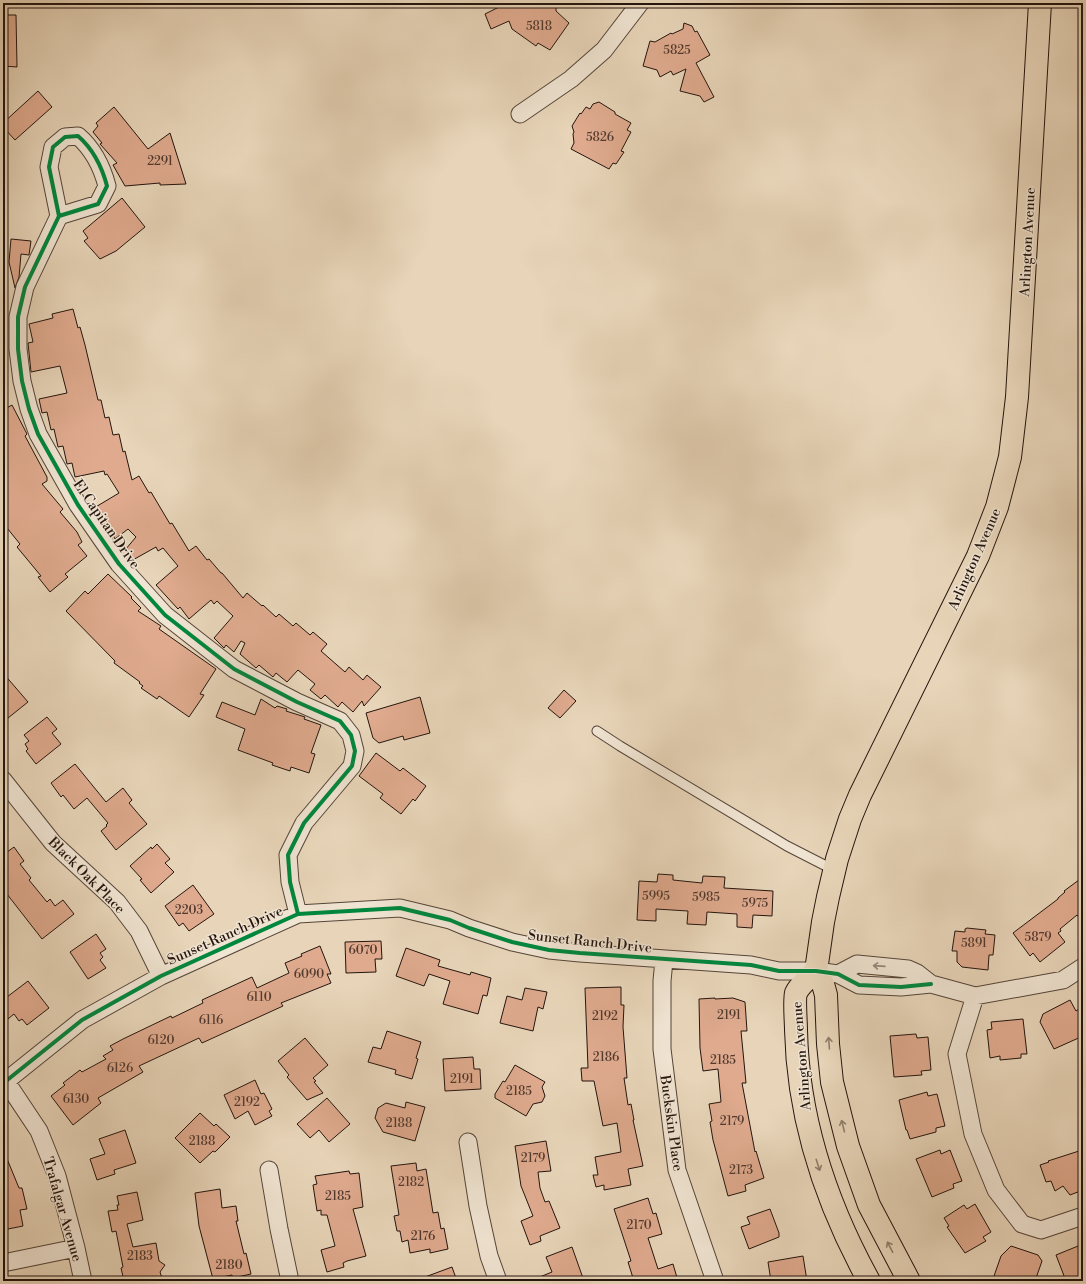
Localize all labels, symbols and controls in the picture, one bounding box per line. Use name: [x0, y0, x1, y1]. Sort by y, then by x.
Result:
house number: 5818: [526, 19, 552, 34]
house number: 5825: [663, 43, 691, 58]
house number: 5826: [586, 130, 614, 145]
house number: 2291: [147, 154, 174, 169]
street label: Arlington Avenue: [1016, 187, 1040, 298]
street label: El Capitan Drive: [69, 476, 144, 573]
street label: Arlington Avenue: [944, 506, 1005, 614]
street label: Black Oak Place: [43, 833, 129, 918]
house number: 5995: [642, 889, 670, 904]
house number: 5985: [692, 890, 720, 905]
house number: 5975: [742, 896, 769, 911]
street label: Sunset Ranch Drive: [165, 902, 286, 969]
house number: 2203: [175, 903, 204, 918]
street label: Sunset Ranch Drive: [527, 927, 653, 957]
house number: 5879: [1025, 930, 1051, 945]
house number: 5891: [961, 936, 988, 951]
house number: 6070: [349, 943, 377, 958]
one-way arrow: [873, 962, 886, 970]
house number: 6090: [294, 967, 324, 982]
house number: 6110: [246, 990, 272, 1005]
street label: Arlington Avenue: [788, 1000, 816, 1112]
house number: 2191: [717, 1008, 742, 1023]
house number: 2192: [592, 1009, 618, 1024]
house number: 6116: [199, 1013, 223, 1028]
house number: 6120: [147, 1033, 175, 1048]
one-way arrow: [825, 1037, 832, 1050]
house number: 2186: [593, 1050, 619, 1065]
house number: 2185: [710, 1053, 736, 1068]
house number: 6126: [107, 1061, 133, 1076]
house number: 2191: [450, 1072, 475, 1087]
street label: Buckskin Place: [655, 1073, 687, 1172]
house number: 2185: [506, 1084, 532, 1099]
house number: 6130: [63, 1092, 89, 1107]
house number: 2192: [234, 1095, 260, 1110]
house number: 2179: [720, 1114, 744, 1129]
house number: 2188: [386, 1116, 412, 1131]
one-way arrow: [839, 1120, 846, 1133]
house number: 2188: [189, 1134, 215, 1149]
house number: 2179: [521, 1151, 545, 1166]
street label: Trafalgar Avenue: [38, 1155, 86, 1264]
one-way arrow: [815, 1159, 822, 1172]
house number: 2173: [729, 1163, 753, 1178]
house number: 2182: [398, 1175, 424, 1190]
house number: 2185: [325, 1189, 351, 1204]
house number: 2170: [626, 1218, 652, 1233]
house number: 2176: [411, 1229, 435, 1244]
one-way arrow: [886, 1241, 894, 1253]
house number: 2183: [127, 1249, 153, 1264]
house number: 2180: [215, 1258, 243, 1273]

